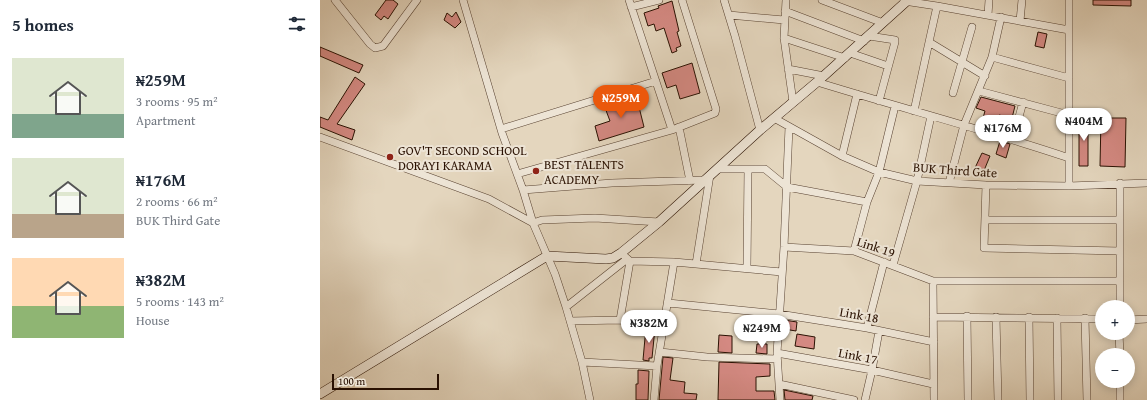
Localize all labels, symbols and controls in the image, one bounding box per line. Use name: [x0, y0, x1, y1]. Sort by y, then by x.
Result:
text: 5 homes: [12, 12, 74, 37]
icon: filters: [286, 13, 308, 35]
text: ₦259M: [136, 67, 186, 92]
icon: home: [44, 74, 92, 122]
pin: ₦259M: [593, 85, 649, 119]
text: ₦259M: [602, 88, 640, 107]
text: 3 rooms · 95 m²: [136, 92, 218, 111]
pin: ₦404M: [1056, 108, 1112, 142]
text: Apartment: [136, 111, 196, 130]
text: ₦404M: [1065, 111, 1103, 130]
pin: ₦176M: [975, 115, 1031, 149]
text: ₦176M: [984, 118, 1022, 137]
place label: GOV'T SECOND SCHOOL DORAYI KARAMA: [398, 141, 527, 175]
marker: GOV'T SECOND SCHOOL DORAYI KARAMA: [385, 152, 395, 162]
place label: BEST TALENTS ACADEMY: [544, 155, 624, 189]
street label: BUK Third Gate: [912, 158, 998, 182]
marker: BEST TALENTS ACADEMY: [531, 166, 541, 176]
text: ₦176M: [136, 167, 186, 192]
icon: home: [44, 174, 92, 222]
text: 2 rooms · 66 m²: [136, 192, 218, 211]
text: BUK Third Gate: [136, 211, 220, 230]
street label: Link 19: [854, 232, 898, 262]
text: ₦382M: [136, 267, 186, 292]
icon: home: [44, 274, 92, 322]
text: 5 rooms · 143 m²: [136, 292, 224, 311]
map controls: [1095, 300, 1135, 388]
button: +: [1095, 300, 1135, 340]
street label: Link 18: [838, 302, 880, 328]
pin: ₦382M: [621, 310, 677, 344]
text: House: [136, 311, 170, 330]
text: ₦382M: [630, 313, 668, 332]
pin: ₦249M: [734, 315, 790, 349]
text: ₦249M: [743, 318, 781, 337]
street label: Link 17: [837, 343, 879, 369]
button: −: [1095, 348, 1135, 388]
scale bar: [332, 372, 439, 391]
text: 100 m: [338, 373, 365, 389]

